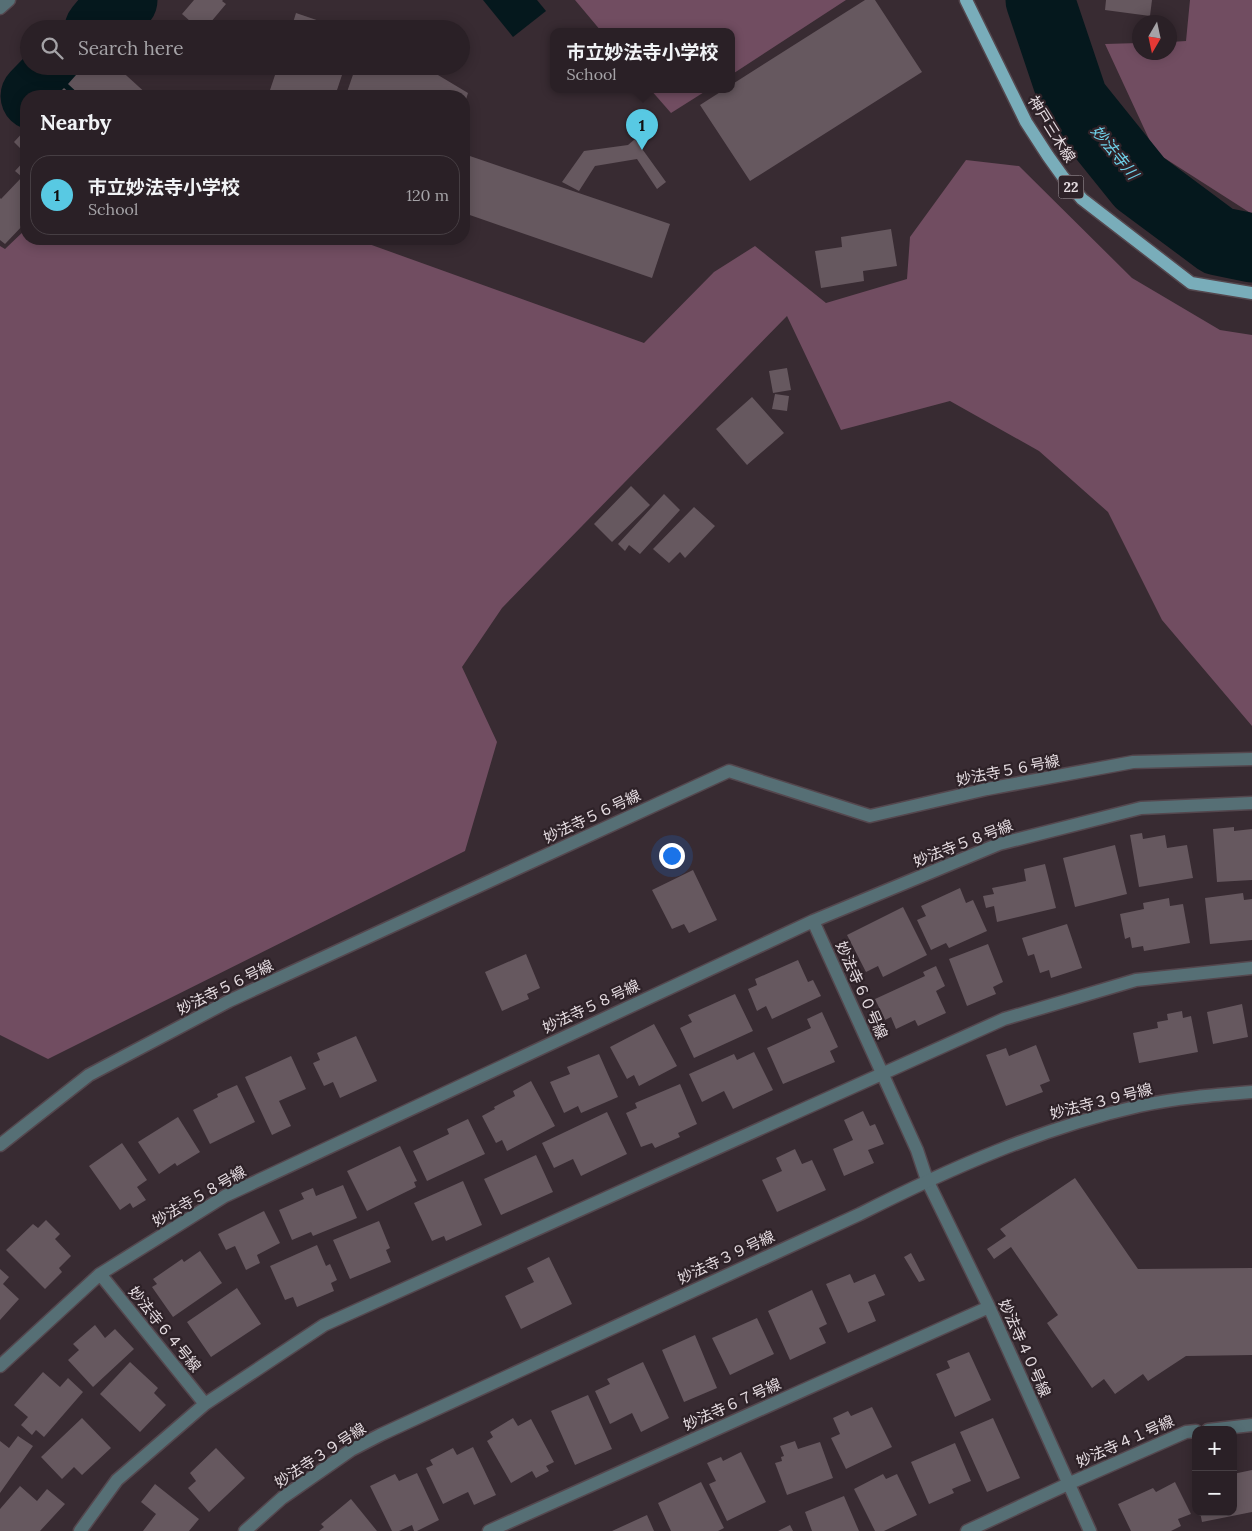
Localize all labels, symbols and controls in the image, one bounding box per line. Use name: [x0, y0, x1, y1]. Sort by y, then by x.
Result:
north arrow: [1132, 15, 1177, 60]
search box: [20, 20, 470, 75]
popup: [550, 28, 735, 93]
icon: search: [38, 34, 66, 62]
text: Search here: [78, 36, 184, 60]
text: 市立妙法寺小学校: [566, 40, 719, 64]
text: School: [566, 64, 617, 84]
street label: 神戸三木線: [1024, 92, 1080, 166]
text: Nearby: [40, 109, 111, 136]
pin: 1: [626, 109, 658, 150]
water label: 妙法寺川: [1087, 121, 1144, 185]
text: 市立妙法寺小学校: [88, 175, 240, 199]
road number: 22: [1058, 176, 1084, 198]
text: 1: [54, 185, 60, 205]
text: 120 m: [406, 185, 449, 205]
text: School: [88, 199, 138, 219]
street label: 妙法寺５６号線: [955, 751, 1061, 789]
street label: 妙法寺５６号線: [540, 785, 644, 847]
street label: 妙法寺５８号線: [911, 815, 1015, 871]
your location: [659, 843, 685, 869]
street label: 妙法寺６０号線: [832, 938, 892, 1042]
street label: 妙法寺５６号線: [174, 955, 276, 1019]
street label: 妙法寺５８号線: [539, 975, 643, 1037]
street label: 妙法寺３９号線: [1048, 1079, 1154, 1123]
street label: 妙法寺５８号線: [149, 1162, 249, 1230]
street label: 妙法寺３９号線: [674, 1226, 778, 1288]
street label: 妙法寺６４号線: [125, 1282, 205, 1376]
street label: 妙法寺４０号線: [995, 1296, 1055, 1400]
street label: 妙法寺６７号線: [680, 1374, 784, 1434]
street label: 妙法寺４１号線: [1073, 1411, 1177, 1471]
street label: 妙法寺３９号線: [271, 1418, 369, 1492]
map controls: [1192, 1426, 1237, 1516]
button: +: [1192, 1426, 1237, 1471]
button: −: [1192, 1471, 1237, 1516]

